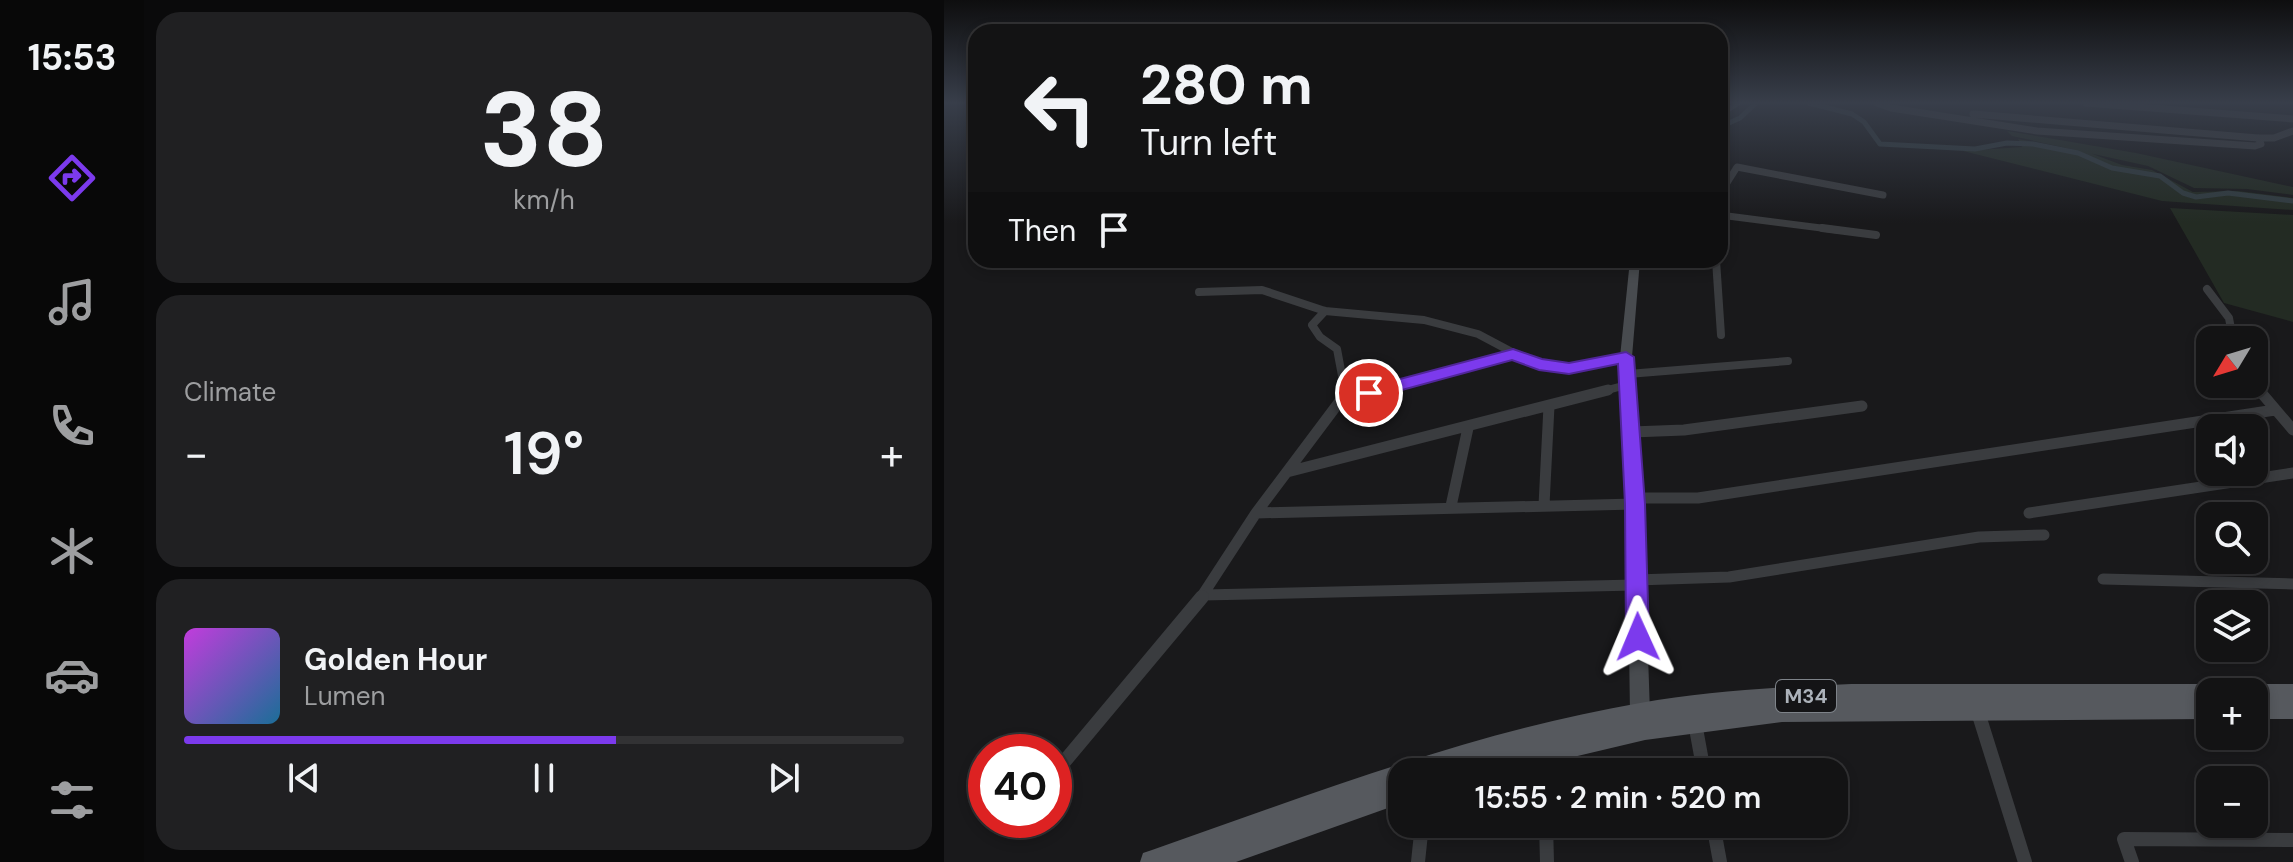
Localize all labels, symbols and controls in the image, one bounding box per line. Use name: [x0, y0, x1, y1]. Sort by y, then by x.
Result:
text: 15:53: [28, 34, 116, 81]
text: 280 m: [1140, 48, 1313, 121]
icon: left: [1008, 56, 1112, 160]
text: 38: [480, 63, 608, 198]
text: Turn left: [1140, 119, 1277, 166]
icon: directions: [44, 150, 100, 206]
text: km/h: [513, 183, 575, 217]
icon: arrive: [1092, 208, 1136, 252]
text: Then: [1008, 211, 1076, 250]
icon: music: [44, 274, 100, 330]
north arrow: [2196, 326, 2268, 398]
map controls: [2196, 326, 2268, 838]
pin: [1335, 359, 1403, 427]
icon: arrive: [1347, 371, 1391, 415]
text: Climate: [184, 375, 276, 409]
icon: phone: [44, 398, 100, 454]
text: 19°: [504, 414, 584, 493]
button: sound: [2196, 414, 2268, 486]
text: −: [184, 425, 208, 483]
text: +: [880, 425, 904, 483]
button: search: [2196, 502, 2268, 574]
icon: climate: [44, 523, 100, 579]
button: layers: [2196, 590, 2268, 662]
position arrow: [1596, 595, 1680, 679]
text: Golden Hour: [304, 640, 487, 679]
icon: car: [44, 647, 100, 703]
button: +: [2196, 678, 2268, 750]
text: Lumen: [304, 679, 385, 713]
road number: M34: [1776, 680, 1836, 712]
speed limit sign: 40: [968, 734, 1072, 838]
icon: previous: [282, 756, 326, 800]
icon: pause: [522, 756, 566, 800]
icon: next: [762, 756, 806, 800]
button: −: [2196, 766, 2268, 838]
icon: filters: [44, 772, 100, 828]
text: 15:55 · 2 min · 520 m: [1475, 778, 1761, 817]

